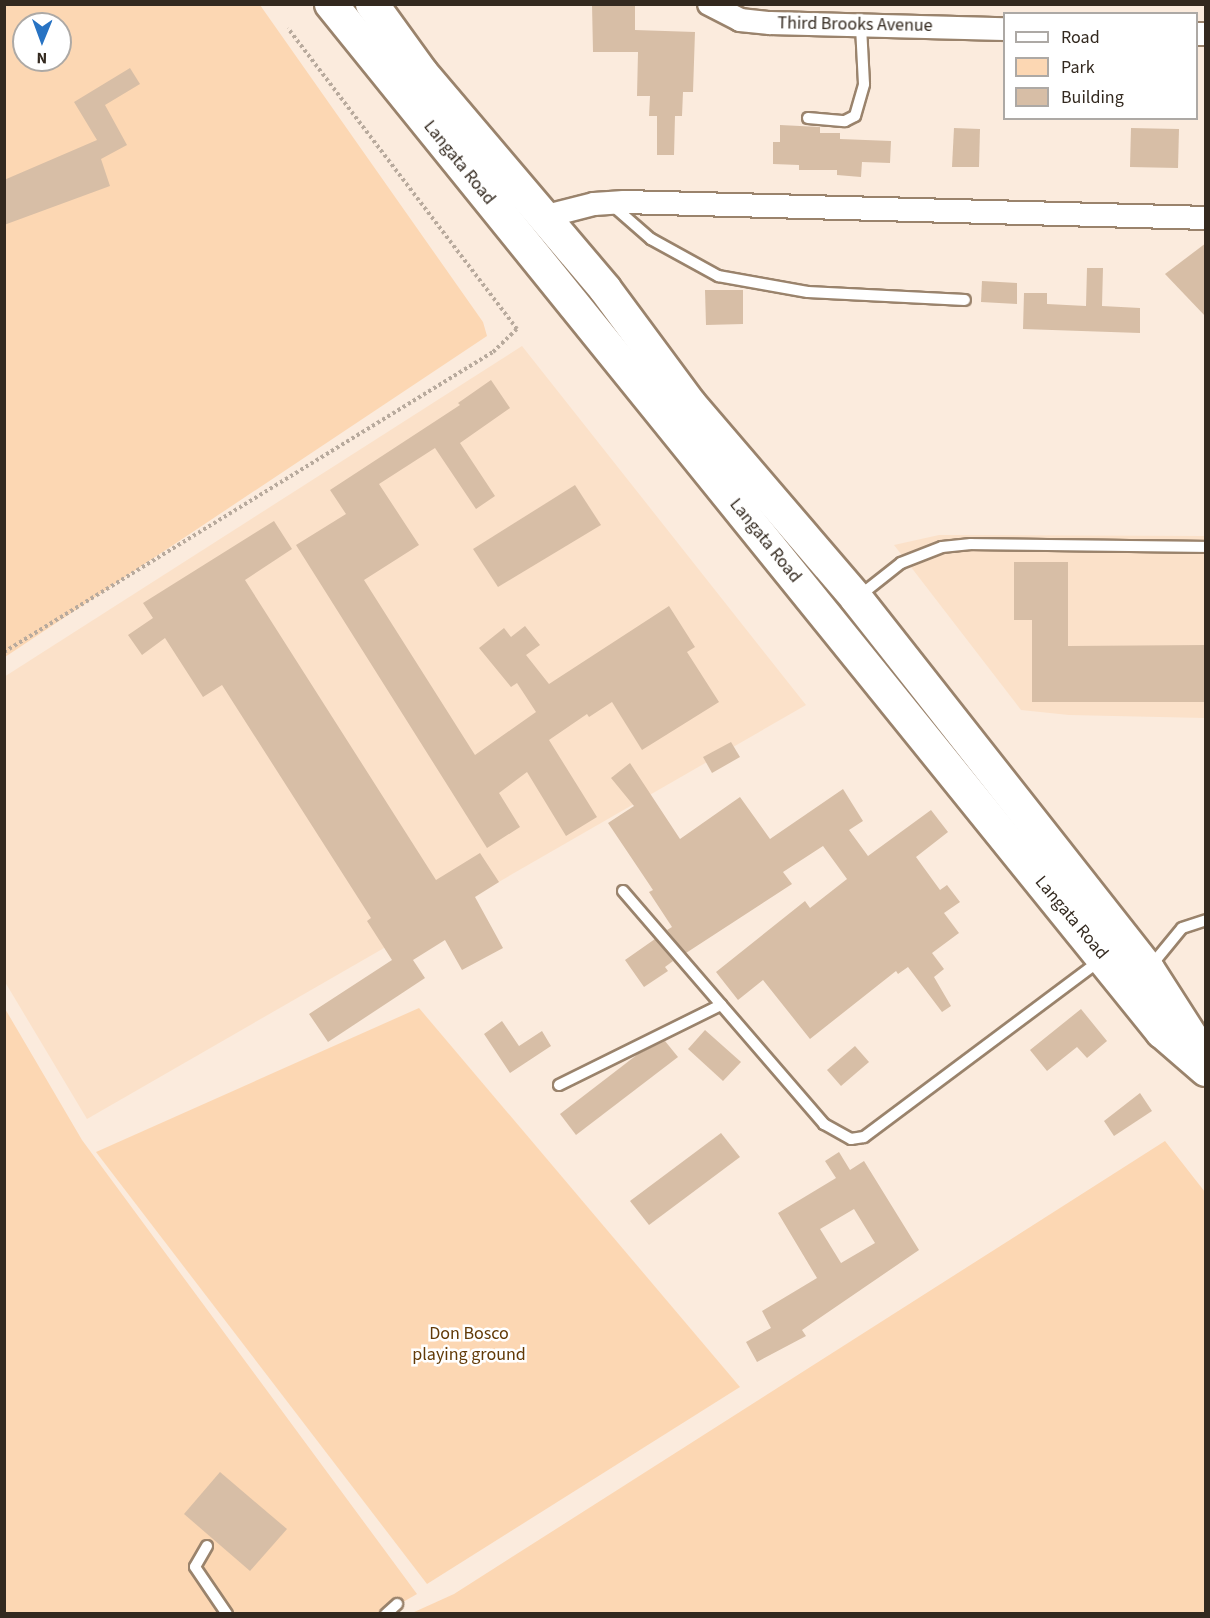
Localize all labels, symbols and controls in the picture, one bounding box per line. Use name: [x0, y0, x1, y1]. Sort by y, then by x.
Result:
north arrow: [12, 12, 72, 72]
legend: [1003, 12, 1198, 120]
street label: Third Brooks Avenue: [777, 13, 933, 37]
text: Road: [1061, 25, 1100, 50]
text: N: [36, 47, 47, 69]
text: Park: [1061, 55, 1095, 80]
text: Building: [1061, 85, 1124, 110]
street label: Langata Road: [418, 116, 500, 210]
street label: Langata Road: [724, 494, 806, 588]
street label: Langata Road: [1030, 872, 1112, 964]
park label: Don Bosco playing ground: [412, 1324, 526, 1366]

